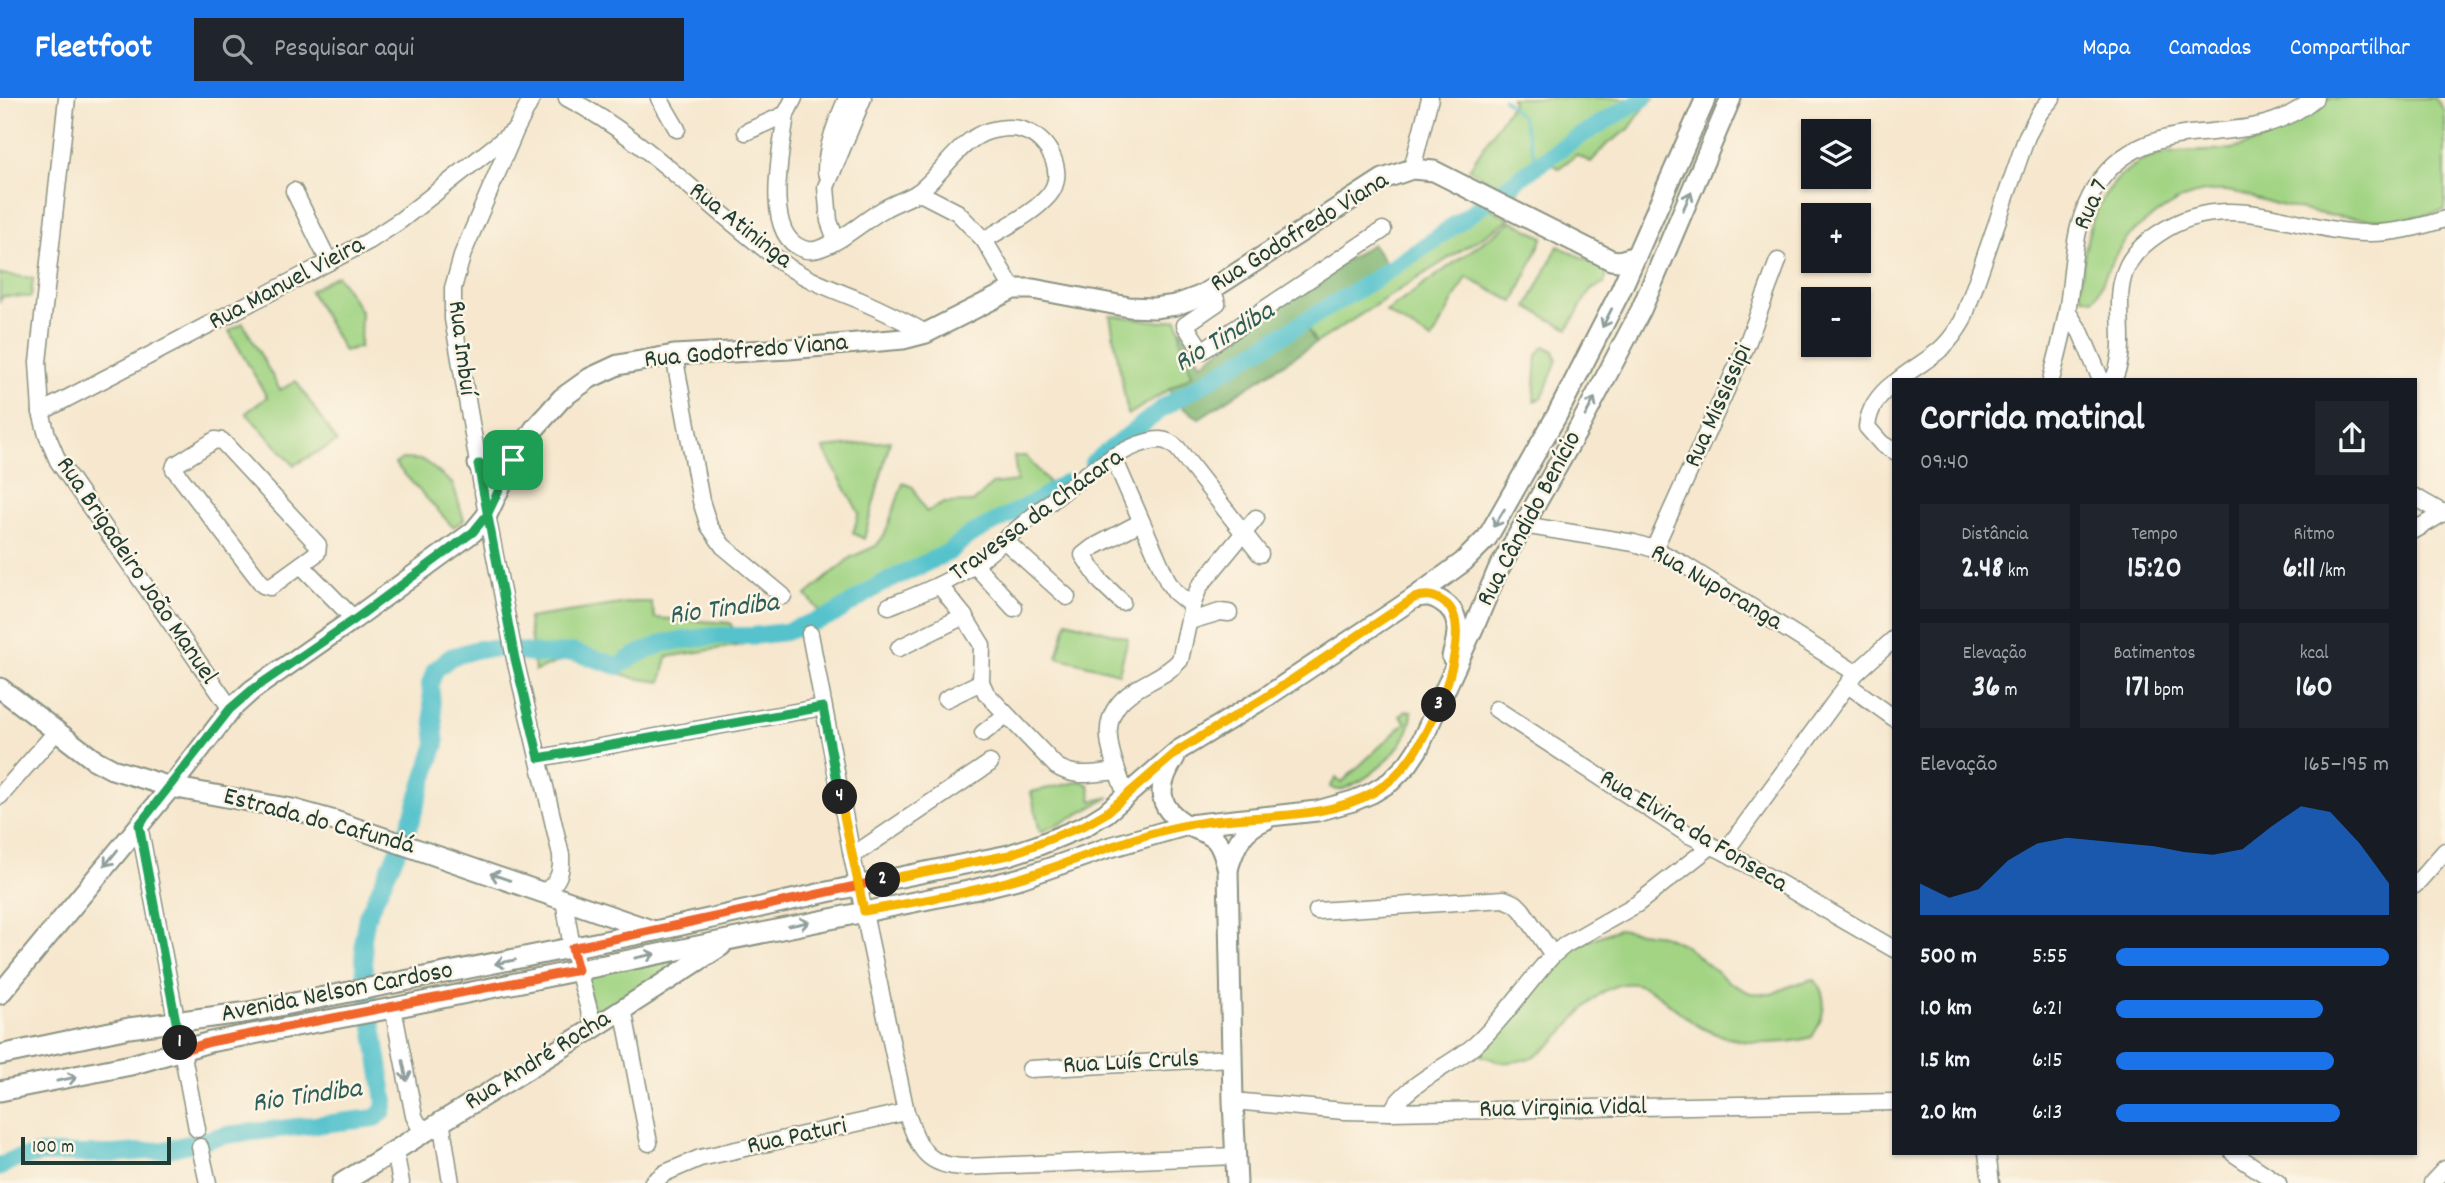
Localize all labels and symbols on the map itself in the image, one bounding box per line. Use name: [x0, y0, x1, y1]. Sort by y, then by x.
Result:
street label: Rua Godofredo Viana: [1204, 163, 1397, 303]
street label: Rua Atininga: [680, 174, 800, 279]
street label: Rua 7: [2065, 174, 2119, 236]
one-way arrow: [1681, 191, 1694, 212]
street label: Rua Manuel Vieira: [203, 227, 372, 341]
water label: Rio Tindiba: [1167, 292, 1284, 385]
street label: Rua Imbuí: [437, 299, 485, 400]
one-way arrow: [1600, 307, 1614, 328]
street label: Rua Godofredo Viana: [643, 325, 850, 379]
street label: Rua Mississipi: [1675, 338, 1763, 474]
one-way arrow: [1584, 397, 1597, 418]
street label: Rua Cândido Benício: [1468, 425, 1592, 613]
pin: [483, 430, 543, 490]
street label: Travessa da Chácara: [942, 440, 1132, 592]
street label: Rua Brigadeiro João Manuel: [46, 450, 226, 692]
one-way arrow: [1491, 508, 1506, 527]
street label: Rua Nuporanga: [1643, 535, 1790, 641]
water label: Rio Tindiba: [667, 584, 783, 638]
pin: 3: [1422, 688, 1456, 722]
street label: Rua Elvira da Fonseca: [1592, 761, 1795, 903]
street label: Estrada do Cafundá: [219, 779, 419, 865]
pin: 4: [822, 780, 858, 814]
one-way arrow: [103, 849, 119, 867]
pin: 2: [866, 862, 900, 898]
one-way arrow: [490, 870, 512, 882]
one-way arrow: [787, 917, 810, 931]
one-way arrow: [633, 949, 656, 963]
street label: Avenida Nelson Cardoso: [218, 952, 456, 1034]
one-way arrow: [494, 955, 517, 969]
street label: Rua André Rocha: [458, 1001, 619, 1121]
pin: 1: [162, 1026, 198, 1060]
street label: Rua Luís Cruls: [1062, 1041, 1200, 1085]
one-way arrow: [399, 1059, 412, 1082]
water label: Rio Tindiba: [250, 1070, 366, 1125]
one-way arrow: [55, 1071, 78, 1085]
street label: Rua Virginia Vidal: [1479, 1089, 1647, 1129]
street label: Rua Paturi: [744, 1108, 851, 1166]
scale bar: [21, 1134, 172, 1166]

